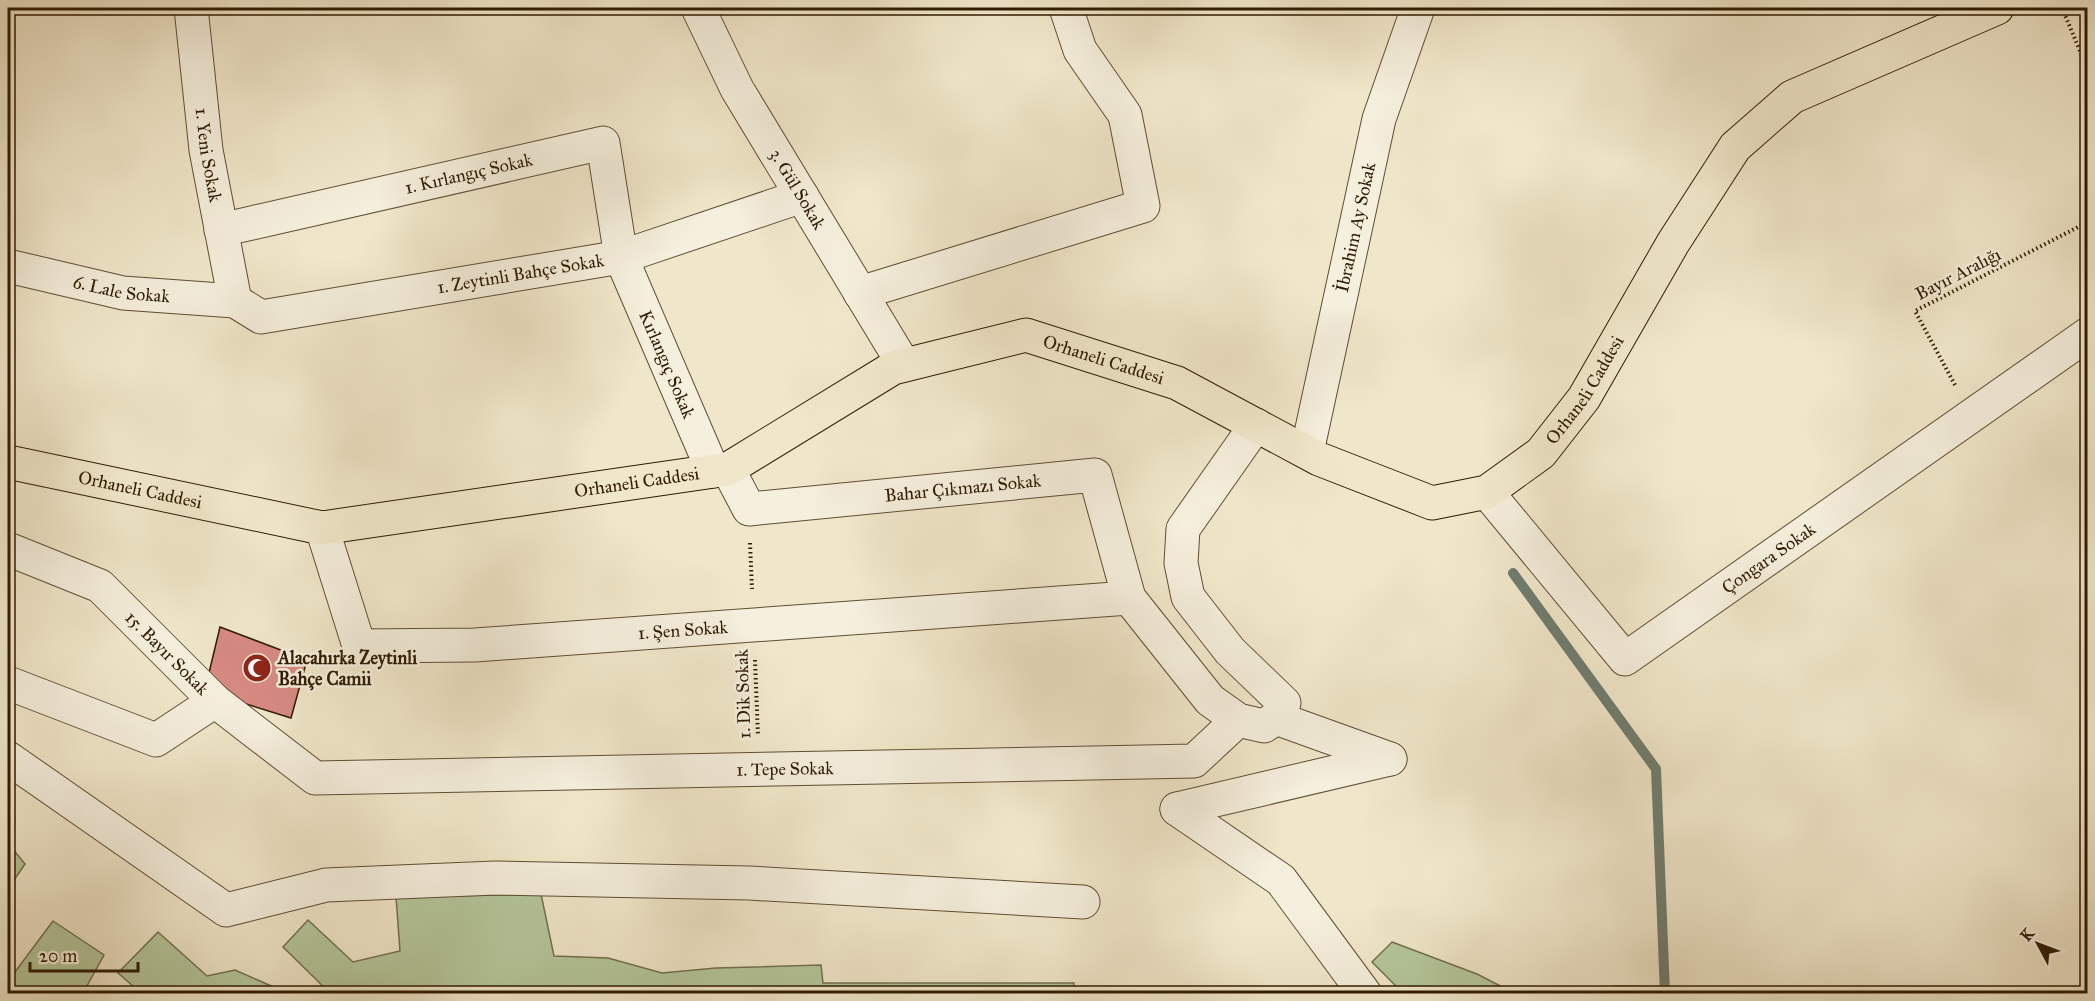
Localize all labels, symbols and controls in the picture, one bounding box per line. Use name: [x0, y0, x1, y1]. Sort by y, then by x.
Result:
street label: 1. Yeni Sokak: [191, 107, 227, 204]
street label: 3. Gül Sokak: [765, 145, 831, 234]
street label: 1. Kırlangıç Sokak: [403, 148, 535, 199]
street label: İbrahim Ay Sokak: [1330, 160, 1380, 294]
street label: Bayır Aralığı: [1912, 243, 2005, 306]
street label: 1. Zeytinli Bahçe Sokak: [435, 249, 606, 298]
street label: 6. Lale Sokak: [71, 271, 171, 307]
street label: Kırlangıç Sokak: [634, 307, 700, 422]
street label: Orhaneli Caddesi: [1040, 330, 1167, 389]
street label: Orhaneli Caddesi: [1541, 332, 1628, 449]
street label: Orhaneli Caddesi: [573, 462, 701, 502]
street label: Orhaneli Caddesi: [76, 466, 204, 513]
street label: Bahar Çıkmazı Sokak: [884, 469, 1043, 507]
street label: Çongara Sokak: [1717, 517, 1820, 599]
street label: 15. Bayır Sokak: [121, 607, 214, 700]
street label: 1. Şen Sokak: [637, 616, 729, 644]
place label: Alacahırka Zeytinli Bahçe Camii: [277, 647, 418, 691]
street label: 1. Dik Sokak: [730, 648, 756, 739]
mosque icon: Alacahırka Zeytinli Bahçe Camii: [241, 652, 273, 684]
street label: 1. Tepe Sokak: [736, 757, 834, 781]
north arrow: [2008, 914, 2068, 974]
text: K: [2016, 923, 2038, 945]
scale bar: [30, 935, 138, 973]
text: 20 m: [39, 945, 77, 967]

